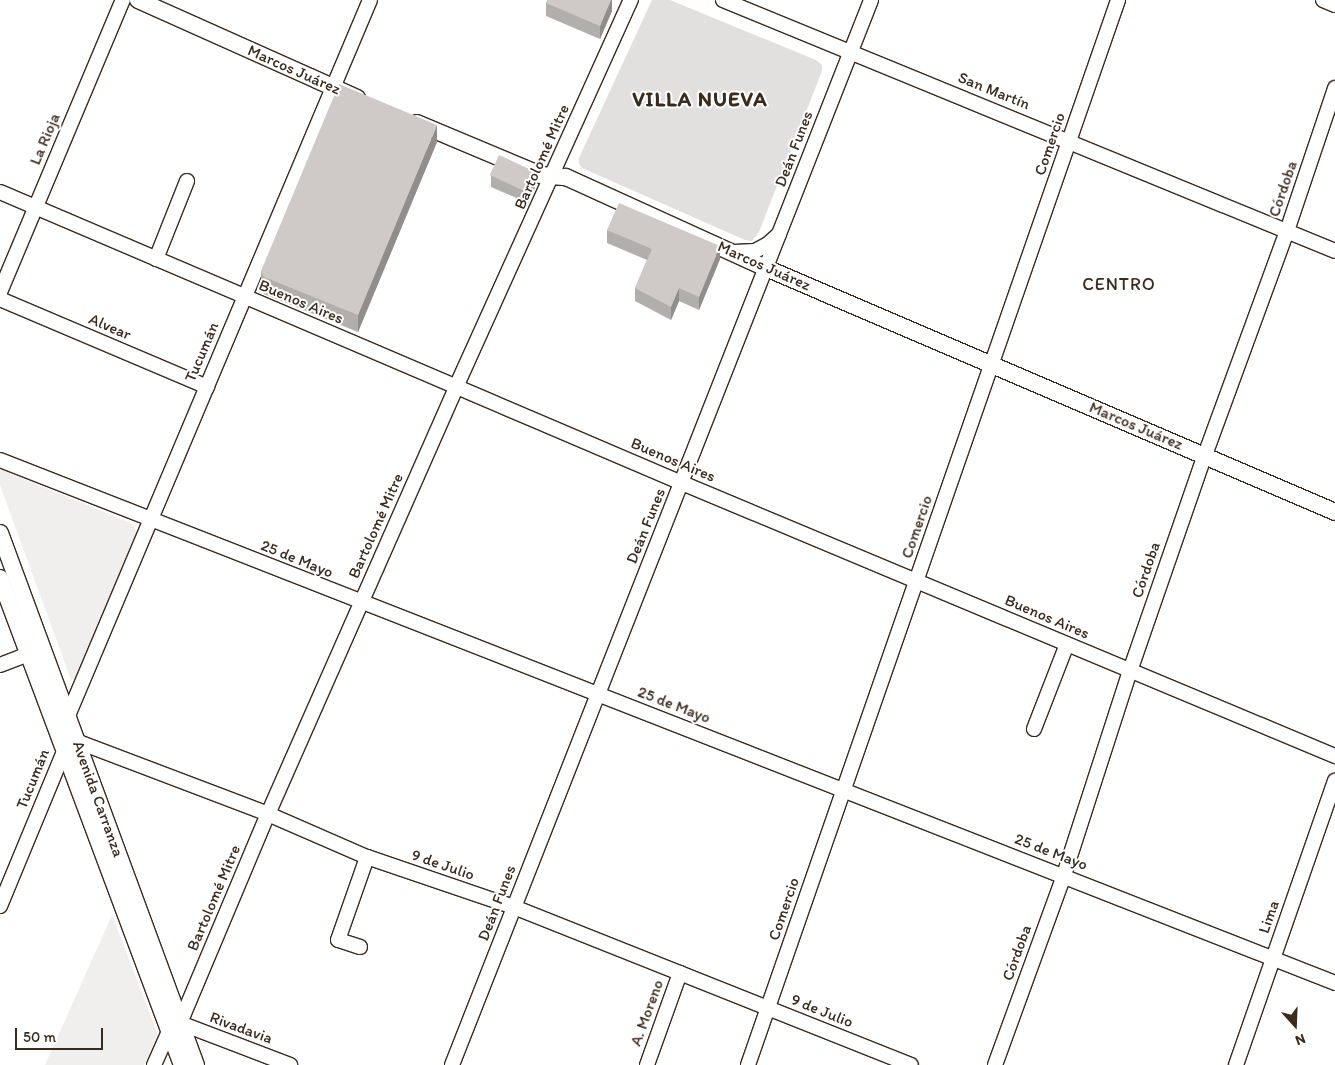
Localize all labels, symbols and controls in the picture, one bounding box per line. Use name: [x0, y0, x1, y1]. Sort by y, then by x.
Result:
street label: Marcos Juárez: [245, 41, 343, 99]
street label: San Martín: [955, 68, 1033, 114]
district label: VILLA NUEVA: [631, 86, 769, 112]
street label: Bartolomé Mitre: [510, 102, 574, 212]
street label: Deán Funes: [771, 108, 817, 190]
street label: La Rioja: [26, 110, 64, 168]
street label: Comercio: [1030, 110, 1070, 178]
street label: Córdoba: [1265, 159, 1301, 219]
street label: Marcos Juárez: [715, 237, 813, 295]
district label: CENTRO: [1081, 273, 1157, 295]
street label: Buenos Aires: [256, 276, 346, 328]
street label: Alvear: [86, 310, 134, 344]
street label: Tucumán: [181, 319, 223, 385]
street label: Marcos Juárez: [1086, 398, 1186, 454]
street label: Buenos Aires: [628, 434, 718, 486]
street label: Bartolomé Mitre: [344, 471, 408, 581]
street label: Deán Funes: [622, 485, 670, 567]
street label: Comercio: [897, 493, 937, 561]
street label: 25 de Mayo: [258, 536, 336, 582]
street label: Córdoba: [1128, 540, 1164, 600]
street label: Buenos Aires: [1002, 591, 1092, 643]
street label: 25 de Mayo: [635, 682, 713, 728]
street label: Avenida Carranza: [68, 738, 128, 860]
street label: Tucumán: [12, 746, 54, 812]
street label: 25 de Mayo: [1012, 829, 1090, 875]
street label: Bartolomé Mitre: [183, 842, 245, 954]
street label: 9 de Julio: [409, 845, 477, 885]
street label: Deán Funes: [474, 862, 520, 944]
street label: Comercio: [764, 875, 804, 943]
street label: Lima: [1254, 898, 1284, 936]
street label: Córdoba: [998, 923, 1036, 983]
street label: A. Moreno: [626, 977, 668, 1049]
street label: 9 de Julio: [788, 990, 856, 1032]
north arrow: [1270, 1000, 1320, 1050]
street label: Rivadavia: [207, 1008, 275, 1048]
scale bar: [18, 1018, 105, 1050]
text: 50 m: [23, 1028, 56, 1046]
text: N: [1293, 1030, 1308, 1049]

